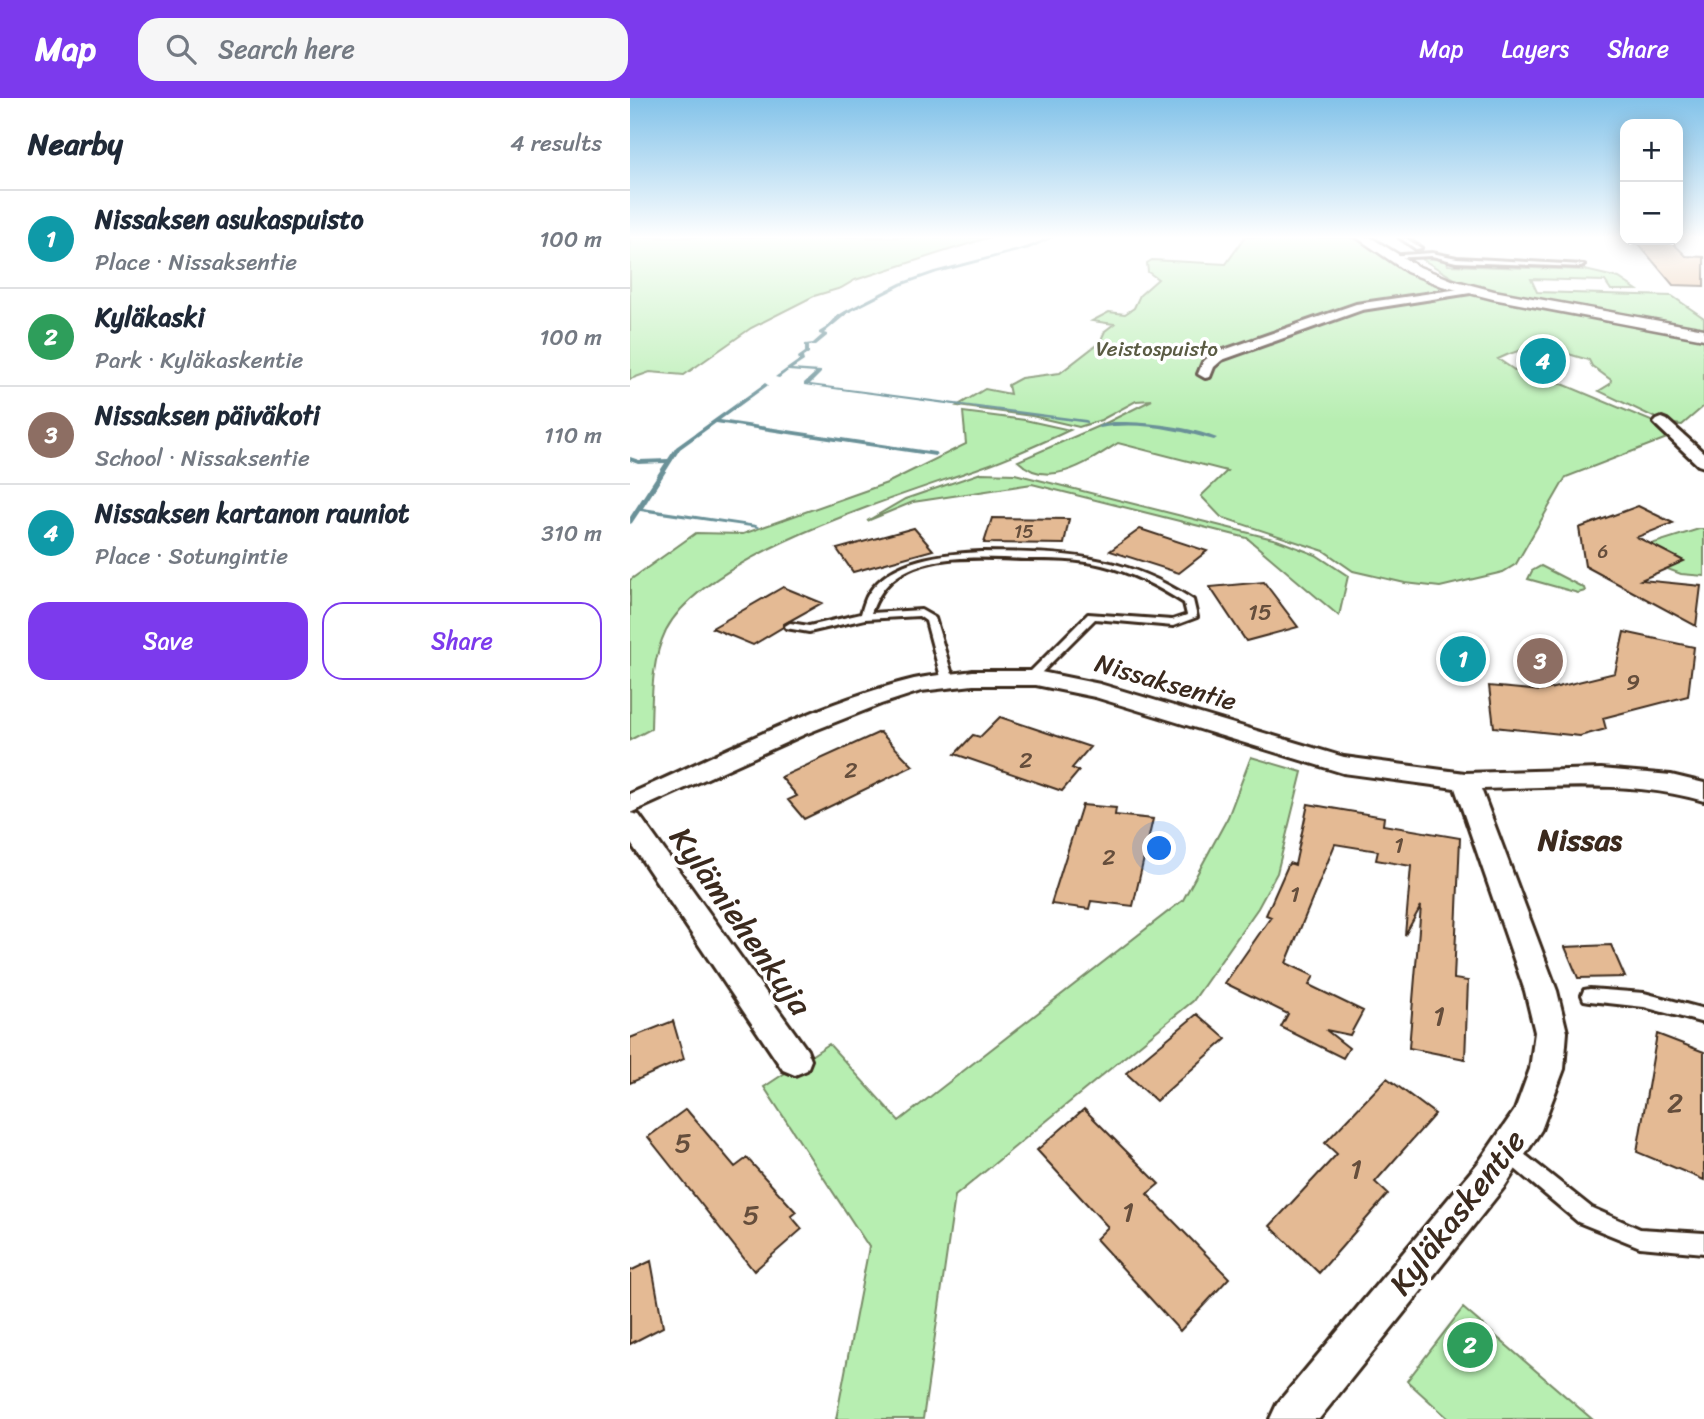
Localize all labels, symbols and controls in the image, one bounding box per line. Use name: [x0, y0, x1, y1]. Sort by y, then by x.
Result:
search box: [138, 18, 628, 81]
text: Map: [35, 20, 96, 78]
text: Search here: [218, 26, 355, 72]
text: Map: [1419, 28, 1464, 70]
text: Layers: [1502, 28, 1569, 70]
text: Share: [1607, 28, 1669, 70]
icon: search: [162, 30, 200, 68]
text: Nearby: [28, 117, 123, 171]
map controls: [1620, 119, 1683, 245]
button: +: [1620, 119, 1683, 182]
text: 4 results: [510, 123, 602, 164]
button: −: [1620, 182, 1683, 245]
text: Nissaksen asukaspuisto: [95, 196, 364, 242]
text: 1: [46, 219, 56, 260]
text: 100 m: [539, 219, 602, 260]
text: Place · Nissaksentie: [95, 242, 297, 283]
text: Kyläkaski: [95, 294, 205, 340]
text: 2: [44, 317, 58, 358]
text: 100 m: [539, 317, 602, 358]
park label: Veistospuisto: [1096, 330, 1218, 368]
pin: 4: [1520, 335, 1566, 387]
text: Park · Kyläkaskentie: [95, 340, 303, 381]
text: Nissaksen päiväkoti: [95, 392, 320, 438]
text: 3: [45, 415, 57, 456]
text: 110 m: [544, 415, 602, 456]
text: School · Nissaksentie: [95, 438, 310, 479]
text: Nissaksen kartanon rauniot: [95, 490, 409, 536]
text: 4: [44, 513, 58, 554]
text: 310 m: [541, 513, 602, 554]
house number: 15: [1014, 515, 1034, 548]
house number: 6: [1598, 535, 1608, 568]
text: Place · Sotungintie: [95, 536, 288, 577]
house number: 15: [1248, 592, 1272, 633]
button: Save: [28, 602, 308, 680]
button: Share: [322, 602, 602, 680]
pin: 1: [1440, 633, 1486, 685]
pin: 3: [1517, 635, 1563, 687]
street label: Nissaksentie: [1090, 640, 1242, 724]
house number: 9: [1626, 662, 1640, 703]
house number: 2: [1019, 740, 1033, 781]
house number: 2: [844, 750, 858, 791]
district label: Nissas: [1537, 813, 1623, 867]
street label: Kylämiehenkuja: [654, 814, 828, 1029]
house number: 1: [1394, 825, 1404, 866]
your location: [1142, 831, 1176, 865]
house number: 2: [1102, 837, 1116, 878]
house number: 1: [1290, 874, 1300, 915]
house number: 1: [1433, 991, 1445, 1040]
house number: 2: [1667, 1078, 1683, 1127]
street label: Kyläkaskentie: [1374, 1116, 1541, 1308]
house number: 5: [674, 1118, 692, 1167]
house number: 1: [1350, 1144, 1362, 1193]
house number: 1: [1122, 1187, 1134, 1236]
house number: 5: [742, 1190, 760, 1239]
pin: 2: [1447, 1319, 1493, 1371]

